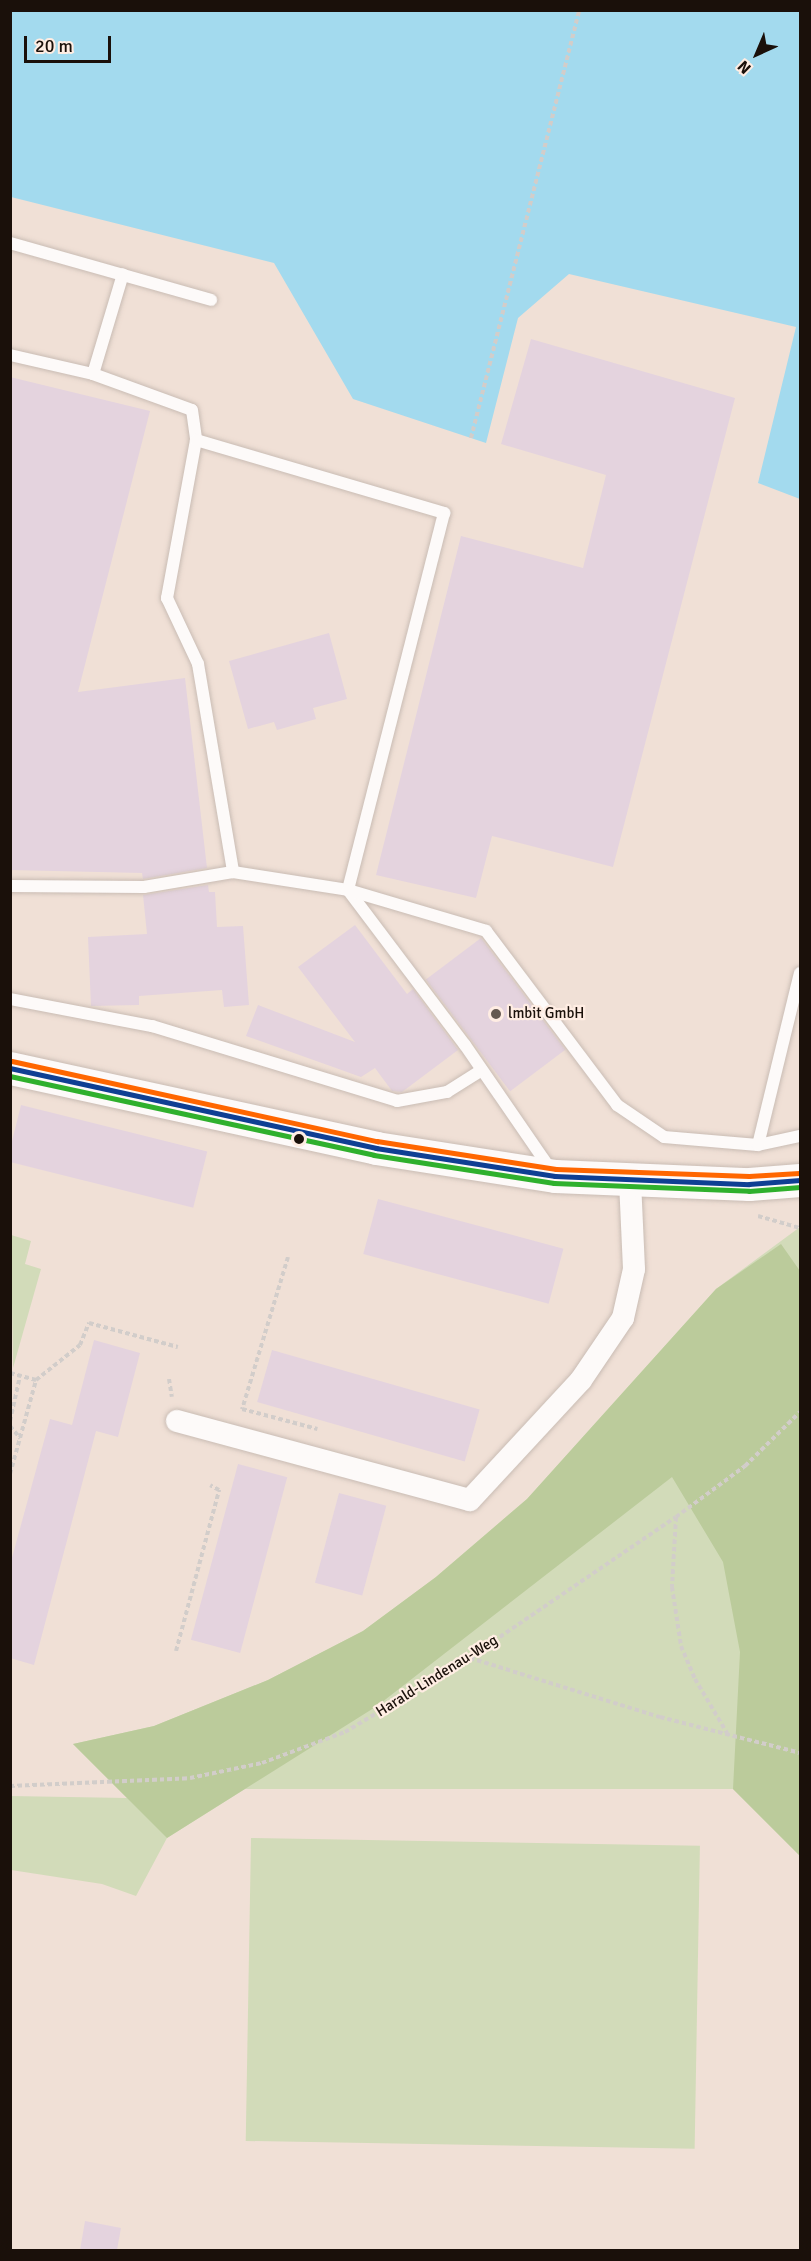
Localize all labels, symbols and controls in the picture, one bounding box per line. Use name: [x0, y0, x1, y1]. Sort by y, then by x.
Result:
scale bar: [27, 24, 114, 62]
north arrow: [727, 24, 787, 84]
text: 20 m: [35, 35, 73, 57]
text: N: [734, 56, 755, 78]
place label: lmbit GmbH: [508, 1005, 584, 1023]
marker: lmbit GmbH: [489, 1007, 503, 1021]
unlabelled marker: [293, 1133, 305, 1145]
street label: Harald-Lindenau-Weg: [373, 1631, 501, 1721]

